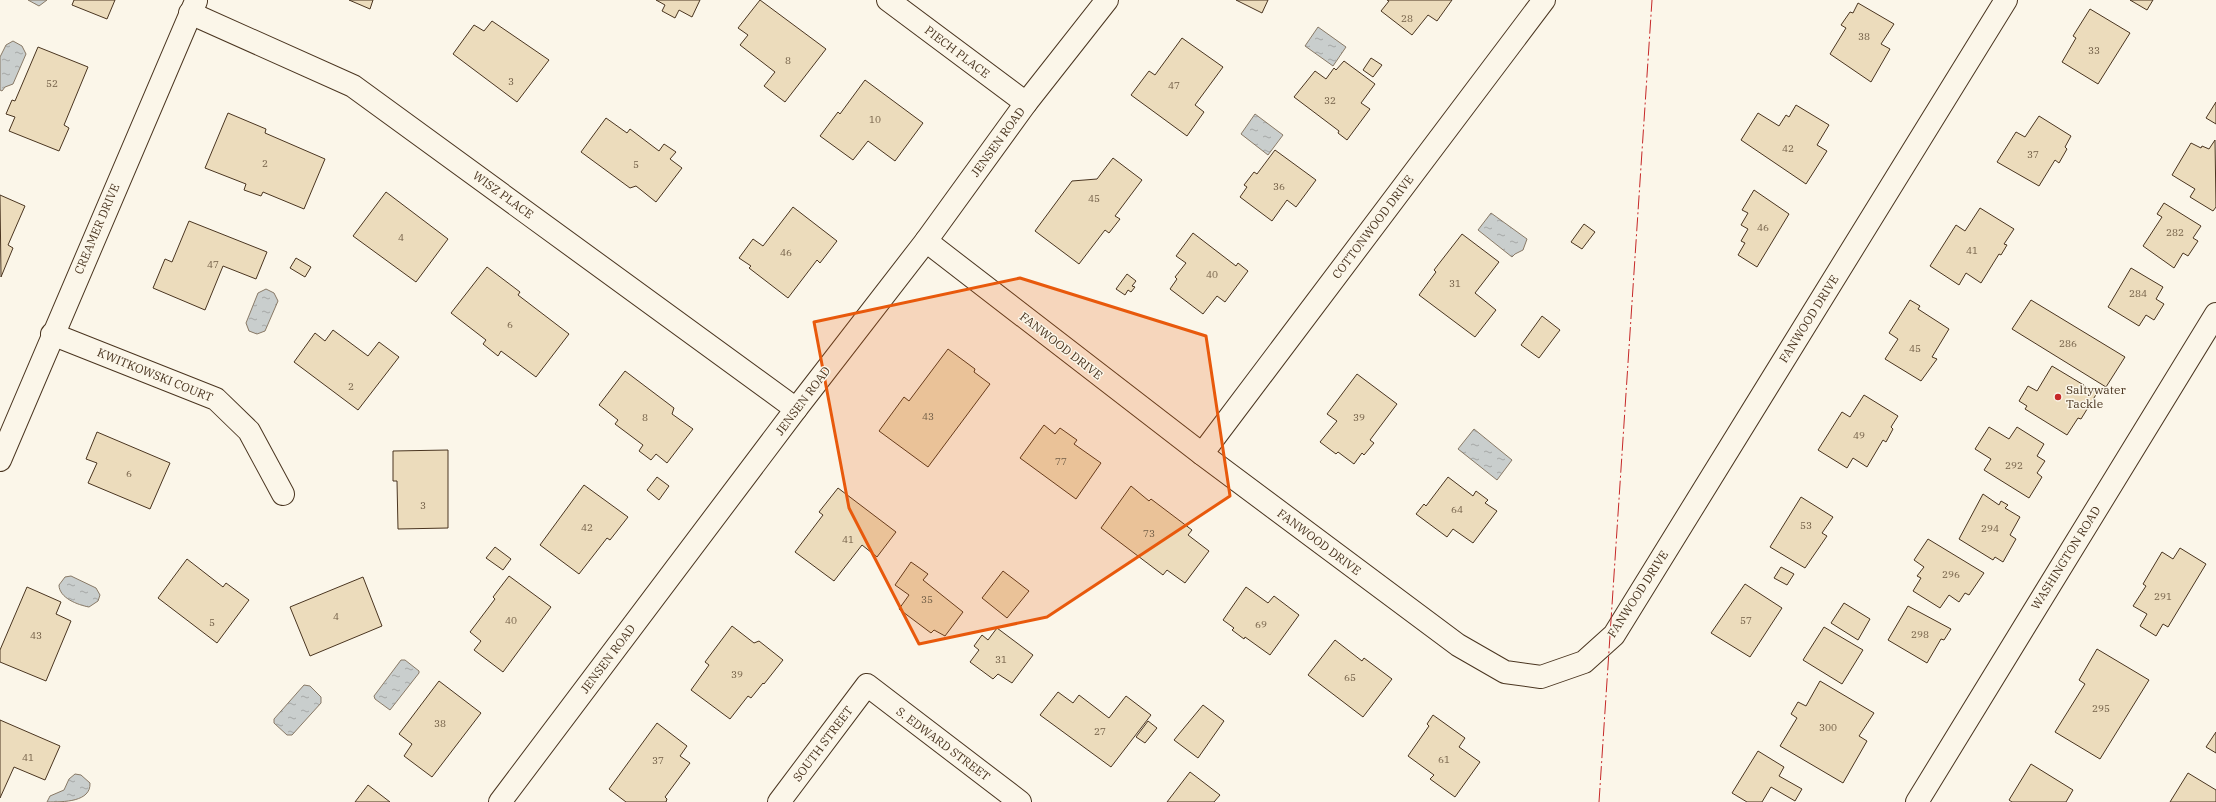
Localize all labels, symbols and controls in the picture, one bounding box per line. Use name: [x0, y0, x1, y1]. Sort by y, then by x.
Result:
house number: 28: [1401, 12, 1413, 25]
street label: PIECH PLACE: [922, 22, 993, 81]
house number: 38: [1858, 30, 1870, 43]
house number: 33: [2088, 44, 2100, 57]
house number: 8: [785, 54, 791, 67]
house number: 3: [508, 75, 514, 88]
house number: 52: [46, 77, 58, 90]
house number: 47: [1168, 79, 1180, 92]
house number: 32: [1324, 94, 1336, 107]
street label: JENSEN ROAD: [967, 104, 1028, 179]
house number: 10: [869, 113, 881, 126]
house number: 42: [1782, 142, 1794, 155]
house number: 37: [2027, 148, 2039, 161]
house number: 2: [262, 157, 268, 170]
house number: 5: [633, 158, 639, 171]
street label: WISZ PLACE: [470, 168, 537, 222]
street label: COTTONWOOD DRIVE: [1329, 172, 1417, 282]
house number: 36: [1273, 180, 1285, 193]
street label: CREAMER DRIVE: [71, 181, 122, 276]
house number: 45: [1088, 192, 1100, 205]
house number: 46: [1757, 221, 1769, 234]
house number: 282: [2166, 226, 2184, 239]
house number: 4: [398, 231, 404, 244]
house number: 41: [1966, 244, 1978, 257]
house number: 46: [780, 246, 792, 259]
house number: 47: [207, 258, 219, 271]
house number: 40: [1206, 268, 1218, 281]
street label: FANWOOD DRIVE: [1776, 272, 1842, 365]
house number: 31: [1449, 277, 1461, 290]
house number: 284: [2129, 287, 2147, 300]
street label: FANWOOD DRIVE: [1017, 309, 1106, 383]
house number: 6: [507, 318, 513, 331]
house number: 286: [2059, 337, 2077, 350]
house number: 45: [1909, 342, 1921, 355]
street label: KWITKOWSKI COURT: [95, 344, 215, 405]
street label: JENSEN ROAD: [772, 363, 833, 438]
house number: 2: [348, 380, 354, 393]
place label: Saltywater Tackle: [2066, 382, 2126, 411]
marker: Saltywater Tackle: [2053, 392, 2063, 402]
house number: 43: [922, 410, 934, 423]
house number: 8: [642, 411, 648, 424]
house number: 39: [1353, 411, 1365, 424]
house number: 49: [1853, 429, 1865, 442]
house number: 77: [1055, 455, 1067, 468]
house number: 292: [2005, 459, 2023, 472]
house number: 6: [126, 467, 132, 480]
house number: 3: [420, 499, 426, 512]
house number: 64: [1451, 503, 1463, 516]
street label: WASHINGTON ROAD: [2028, 503, 2104, 612]
street label: FANWOOD DRIVE: [1275, 505, 1364, 578]
house number: 53: [1800, 519, 1812, 532]
house number: 42: [581, 521, 593, 534]
house number: 294: [1981, 522, 1999, 535]
house number: 73: [1143, 527, 1155, 540]
house number: 41: [842, 533, 854, 546]
street label: FANWOOD DRIVE: [1604, 547, 1671, 640]
house number: 296: [1942, 568, 1960, 581]
house number: 291: [2154, 590, 2172, 603]
house number: 35: [921, 593, 933, 606]
house number: 4: [333, 610, 339, 623]
house number: 40: [505, 614, 517, 627]
house number: 57: [1740, 614, 1752, 627]
house number: 5: [209, 616, 215, 629]
house number: 69: [1255, 618, 1267, 631]
street label: JENSEN ROAD: [577, 621, 638, 696]
house number: 298: [1911, 628, 1929, 641]
house number: 43: [30, 629, 42, 642]
house number: 31: [995, 653, 1007, 666]
house number: 39: [731, 668, 743, 681]
house number: 65: [1344, 671, 1356, 684]
house number: 295: [2092, 702, 2110, 715]
street label: SOUTH STREET: [789, 703, 856, 784]
street label: S. EDWARD STREET: [893, 703, 993, 784]
house number: 38: [434, 717, 446, 730]
house number: 300: [1819, 721, 1837, 734]
house number: 27: [1094, 725, 1106, 738]
house number: 41: [22, 751, 34, 764]
house number: 61: [1438, 753, 1450, 766]
house number: 37: [652, 754, 664, 767]

